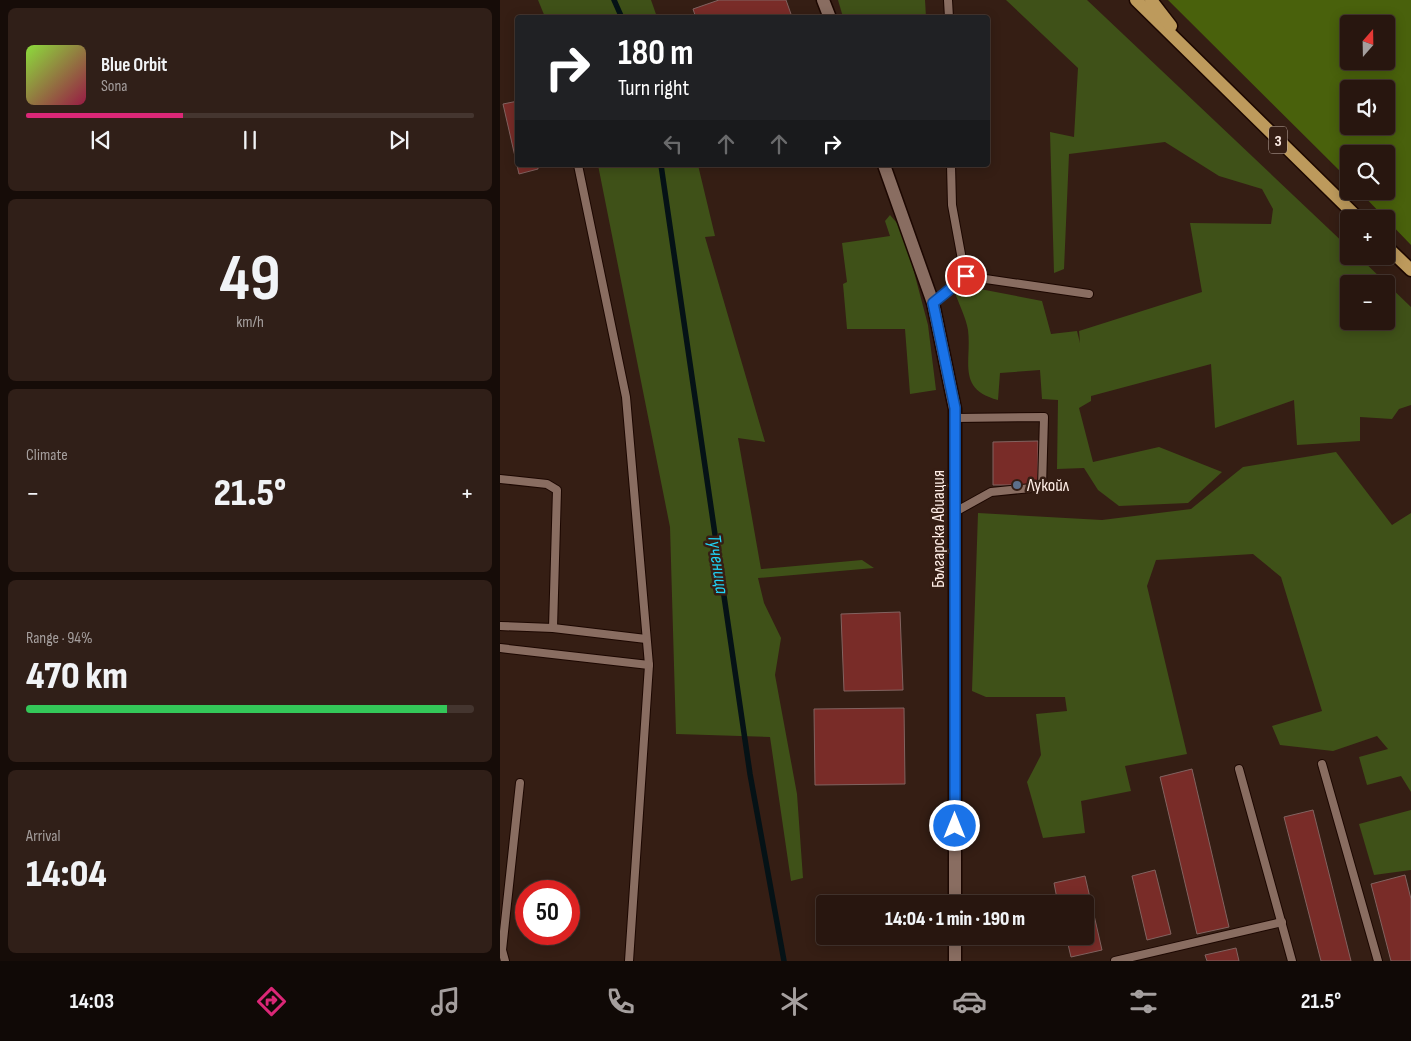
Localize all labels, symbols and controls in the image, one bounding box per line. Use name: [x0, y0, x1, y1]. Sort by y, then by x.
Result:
north arrow: [1340, 15, 1395, 70]
map controls: [1340, 15, 1395, 330]
text: 180 m: [618, 32, 694, 75]
icon: right: [535, 35, 600, 100]
text: Blue Orbit: [101, 54, 167, 77]
text: Turn right: [618, 75, 689, 102]
text: Sona: [101, 77, 128, 96]
button: sound: [1340, 80, 1395, 135]
icon: previous: [87, 126, 115, 154]
icon: pause: [236, 126, 264, 154]
icon: next: [385, 126, 413, 154]
road number: 3: [1269, 126, 1287, 154]
icon: left: [659, 130, 687, 158]
icon: ahead: [712, 130, 740, 158]
icon: ahead: [765, 130, 793, 158]
icon: right: [818, 130, 846, 158]
button: search: [1340, 145, 1395, 200]
button: +: [1340, 210, 1395, 265]
text: 49: [219, 241, 281, 319]
pin: [945, 255, 987, 297]
icon: arrive: [952, 262, 980, 290]
button: −: [1340, 275, 1395, 330]
text: km/h: [236, 313, 264, 332]
text: Climate: [26, 446, 68, 465]
street label: Българска Авиация: [928, 470, 949, 588]
text: 21.5°: [214, 471, 286, 516]
place label: Лукойл: [1026, 475, 1070, 496]
text: −: [26, 477, 40, 510]
text: +: [460, 477, 474, 510]
marker: Лукойл: [1011, 479, 1023, 491]
water label: Тученица: [702, 533, 733, 596]
text: Range · 94%: [26, 629, 93, 648]
text: 470 km: [26, 654, 128, 699]
position arrow: [928, 799, 980, 851]
text: Arrival: [26, 827, 60, 846]
text: 14:04: [26, 852, 107, 897]
speed limit sign: 50: [515, 880, 580, 945]
text: 14:04 · 1 min · 190 m: [885, 908, 1025, 931]
icon: directions: [254, 984, 289, 1019]
icon: music: [428, 984, 463, 1019]
icon: phone: [603, 984, 638, 1019]
icon: climate: [777, 984, 812, 1019]
icon: car: [952, 984, 987, 1019]
icon: filters: [1126, 984, 1161, 1019]
text: 14:03: [70, 988, 114, 1015]
text: 21.5°: [1301, 988, 1341, 1015]

